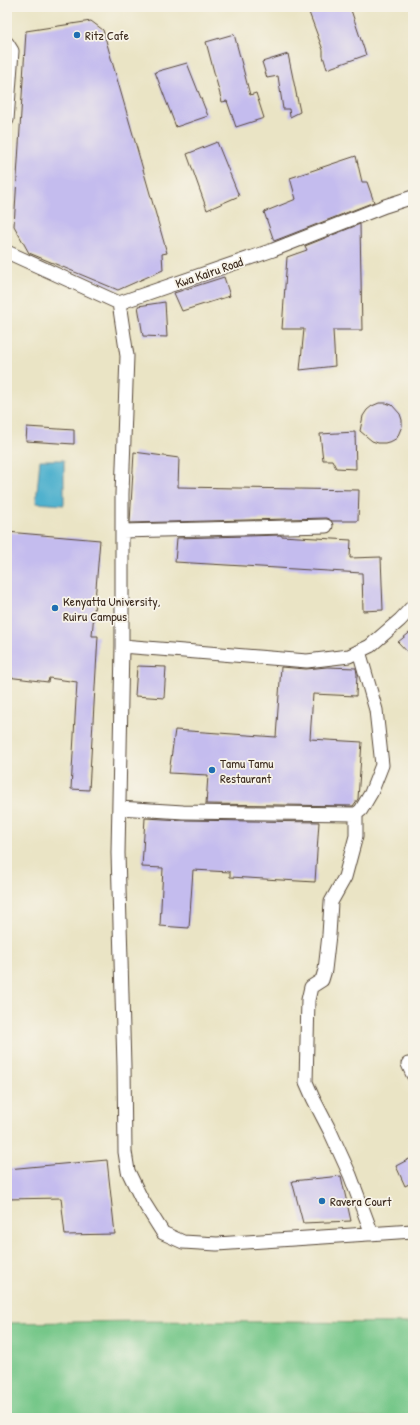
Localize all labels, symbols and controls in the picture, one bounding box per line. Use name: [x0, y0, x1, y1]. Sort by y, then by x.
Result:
place label: Ritz Cafe: [85, 26, 129, 44]
marker: Ritz Cafe: [72, 30, 82, 40]
street label: Kwa Kairu Road: [173, 252, 245, 292]
place label: Kenyatta University, Ruiru Campus: [63, 592, 160, 625]
marker: Kenyatta University, Ruiru Campus: [50, 603, 60, 613]
place label: Tamu Tamu Restaurant: [220, 754, 273, 787]
marker: Tamu Tamu Restaurant: [207, 765, 217, 775]
place label: Ravera Court: [330, 1192, 392, 1210]
marker: Ravera Court: [317, 1196, 327, 1206]

